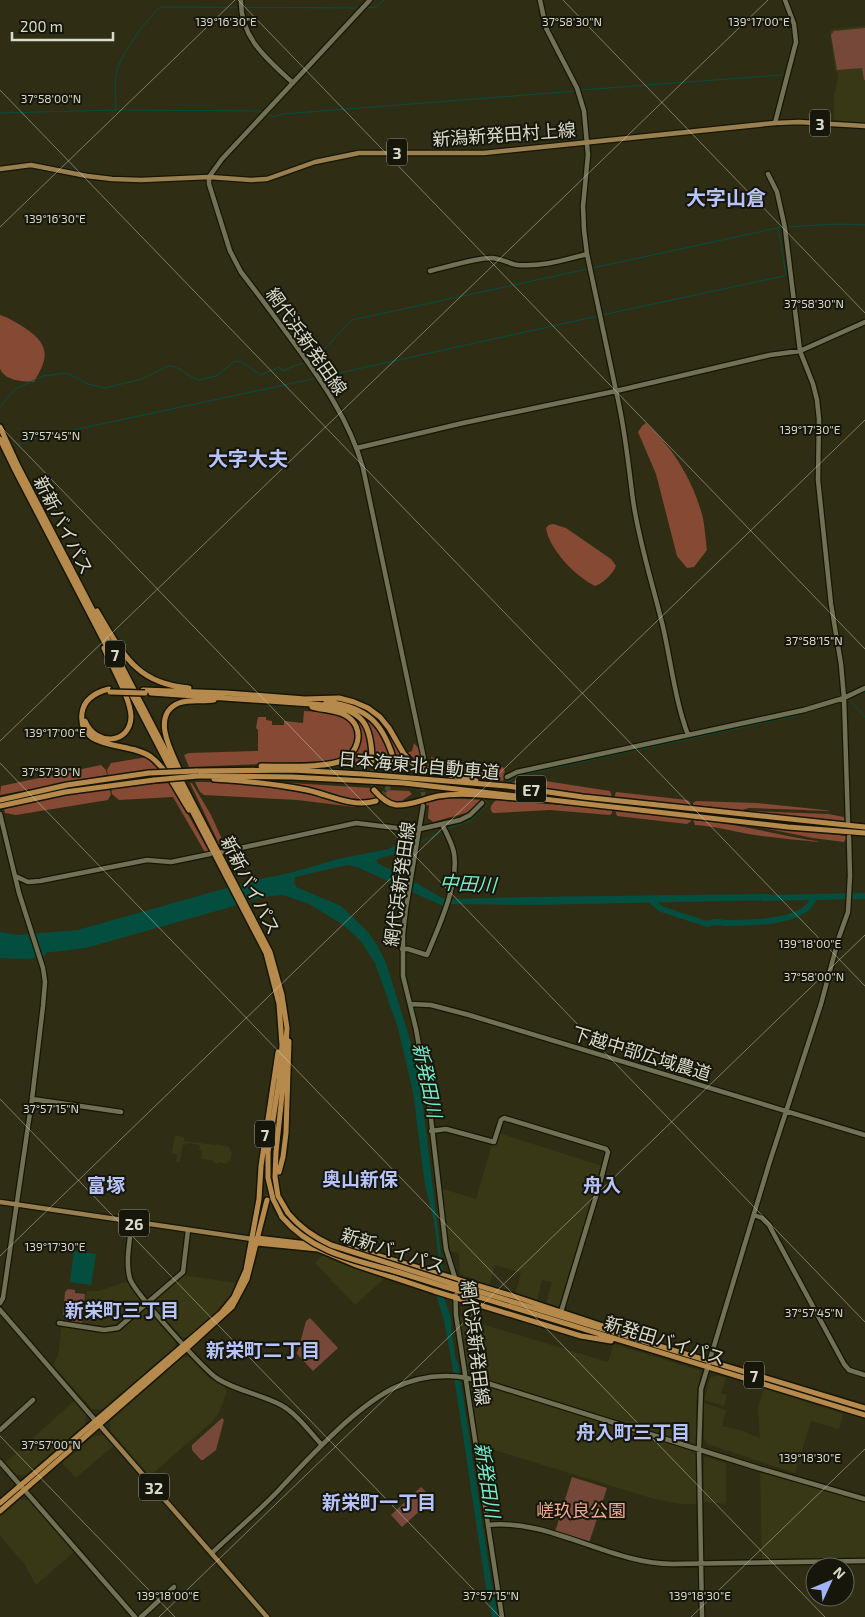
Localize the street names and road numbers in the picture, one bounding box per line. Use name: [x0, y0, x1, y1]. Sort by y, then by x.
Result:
road number: 3: [810, 110, 830, 136]
street label: 新潟新発田村上線: [431, 118, 577, 150]
road number: 3: [387, 138, 407, 166]
street label: 網代浜新発田線: [262, 283, 352, 399]
street label: 新新バイパス: [30, 472, 98, 578]
road number: 7: [105, 641, 125, 668]
street label: 日本海東北自動車道: [337, 747, 501, 783]
road number: E7: [516, 776, 546, 802]
street label: 網代浜新発田線: [379, 820, 419, 948]
street label: 新新バイパス: [217, 832, 285, 938]
street label: 下越中部広域農道: [570, 1021, 714, 1085]
road number: 7: [255, 1120, 275, 1148]
road number: 26: [119, 1210, 149, 1236]
street label: 新新バイパス: [338, 1223, 448, 1277]
street label: 網代浜新発田線: [457, 1279, 495, 1407]
street label: 新発田バイパス: [602, 1311, 728, 1369]
road number: 7: [744, 1362, 764, 1388]
road number: 32: [139, 1474, 169, 1500]

